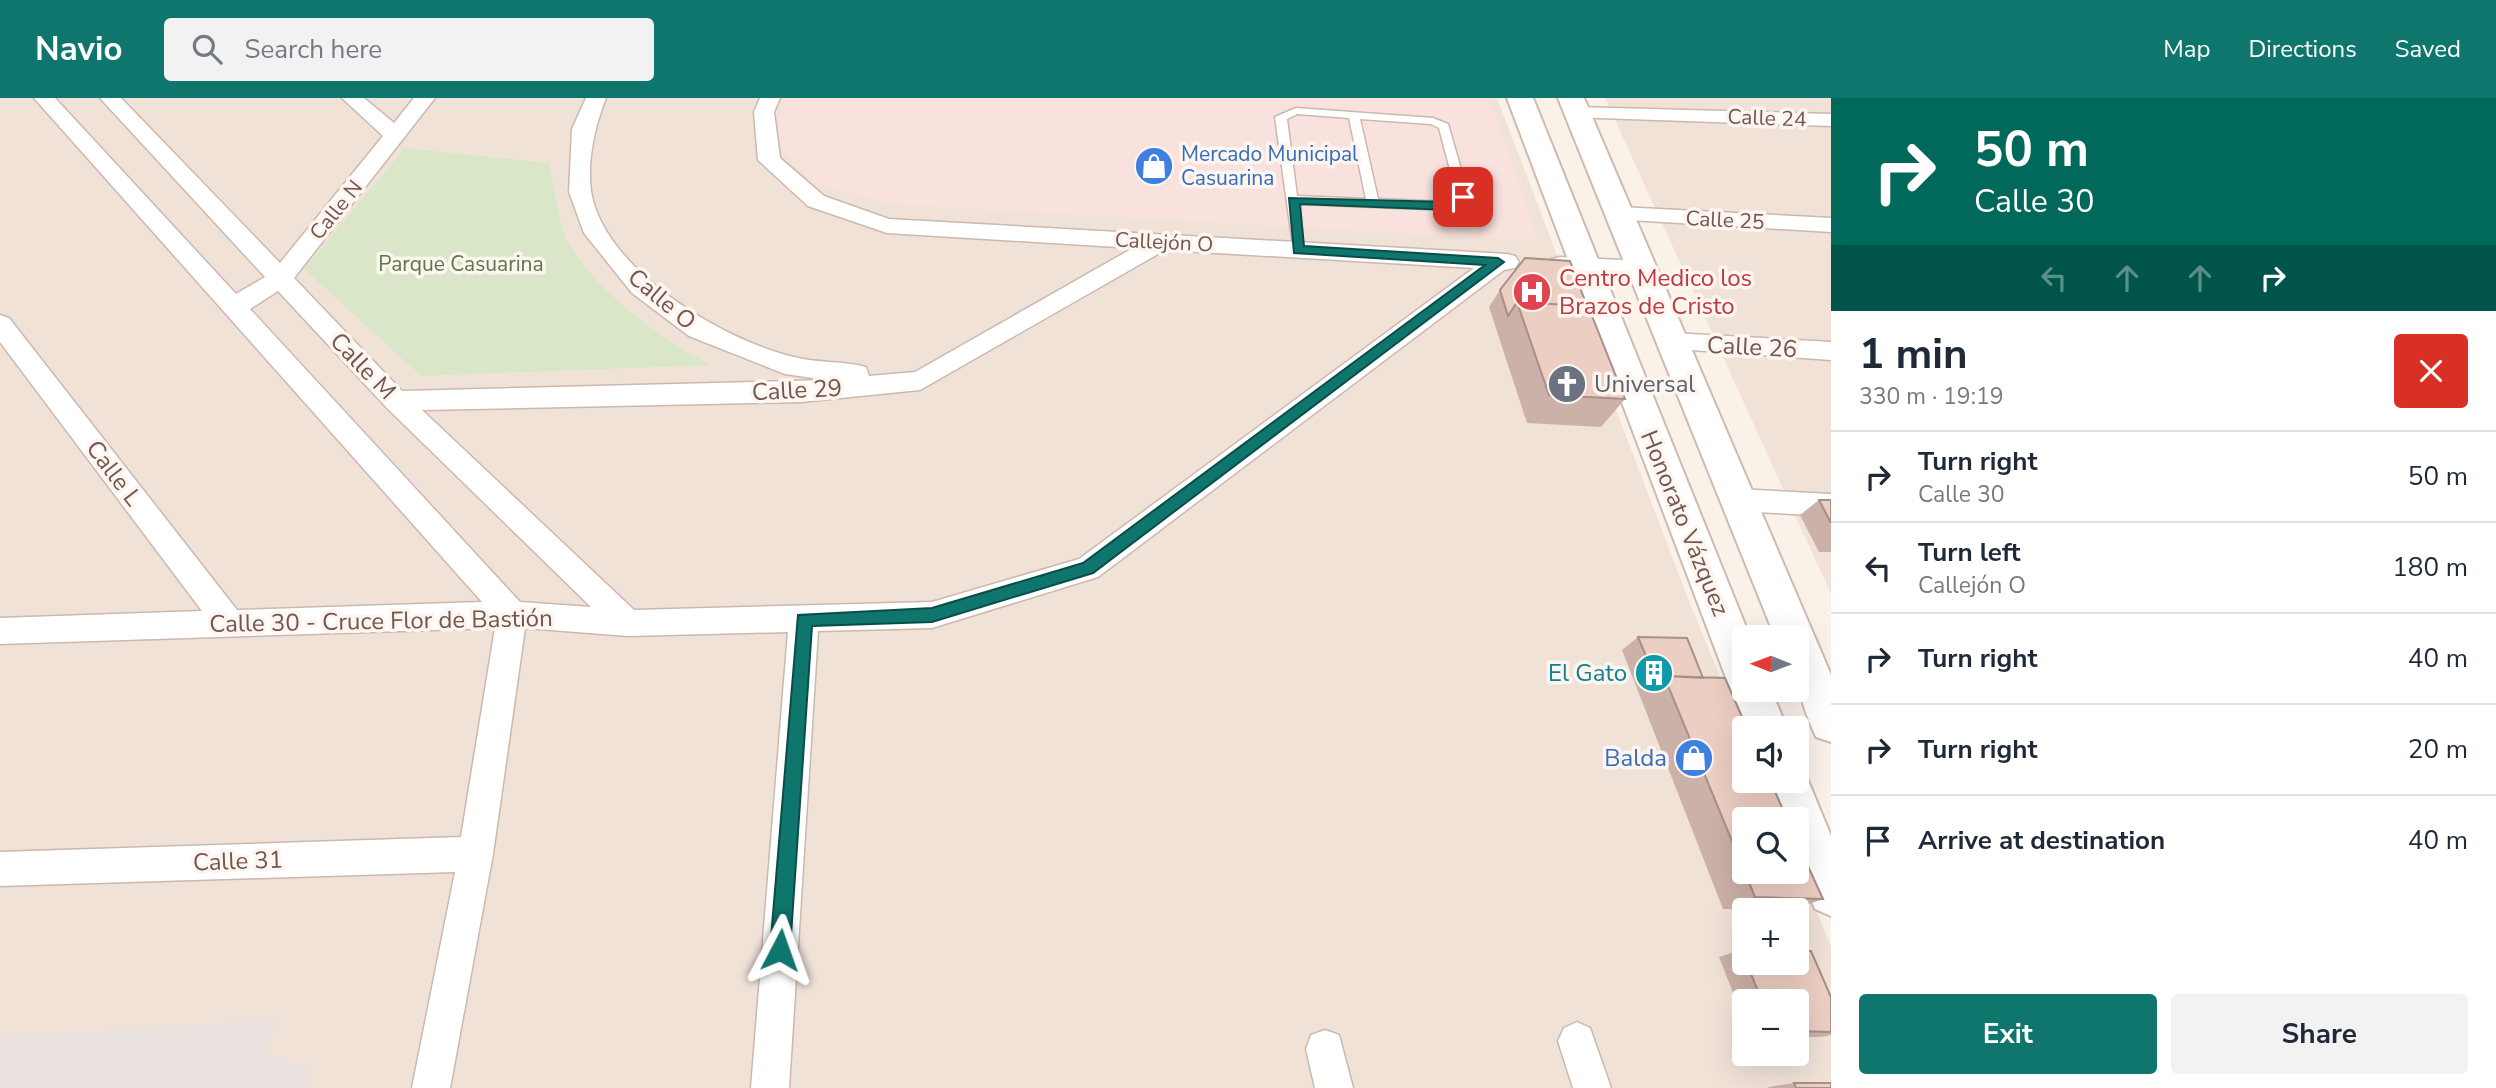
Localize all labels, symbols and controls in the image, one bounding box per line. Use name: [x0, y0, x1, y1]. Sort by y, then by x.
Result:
search box: [164, 18, 654, 81]
text: Navio: [35, 27, 122, 72]
icon: search: [188, 30, 226, 68]
text: Search here: [244, 32, 382, 67]
text: Map: [2163, 33, 2210, 65]
text: Directions: [2248, 33, 2357, 65]
text: Saved: [2395, 33, 2461, 65]
street label: Calle 24: [1727, 103, 1807, 133]
text: 50 m: [1974, 116, 2089, 183]
icon: right: [1859, 126, 1950, 217]
place label: Mercado Municipal Casuarina: [1181, 140, 1359, 192]
shop icon: Mercado Municipal Casuarina: [1133, 145, 1175, 187]
pin: [1433, 167, 1493, 227]
street label: Calle N: [303, 174, 369, 246]
icon: arrive: [1444, 178, 1482, 216]
text: Calle 30: [1974, 180, 2094, 223]
street label: Calle 25: [1685, 204, 1765, 236]
street label: Callejón O: [1114, 225, 1214, 259]
park label: Parque Casuarina: [378, 250, 544, 278]
icon: left: [2035, 259, 2073, 297]
icon: ahead: [2108, 259, 2146, 297]
icon: ahead: [2181, 259, 2219, 297]
icon: right: [2254, 259, 2292, 297]
street label: Calle O: [621, 261, 703, 337]
place label: Centro Medico los Brazos de Cristo: [1559, 262, 1752, 322]
hospital icon: Centro Medico los Brazos de Cristo: [1511, 271, 1553, 313]
street label: Calle M: [323, 325, 403, 407]
text: 1 min: [1859, 326, 1968, 383]
street label: Calle 26: [1706, 329, 1798, 365]
button: close: [2394, 334, 2468, 408]
church icon: Universal: [1546, 363, 1588, 405]
place label: Universal: [1594, 368, 1695, 400]
street label: Calle 29: [751, 372, 843, 408]
text: 330 m · 19:19: [1859, 381, 2004, 412]
street label: Honorato Vázquez: [1633, 425, 1737, 621]
street label: Calle L: [79, 434, 149, 512]
text: Turn right: [1918, 444, 2037, 479]
icon: right: [1859, 458, 1897, 496]
text: 50 m: [2408, 459, 2468, 494]
text: Calle 30: [1918, 479, 2005, 510]
text: Turn left: [1918, 535, 2021, 570]
icon: left: [1859, 549, 1897, 587]
text: 180 m: [2392, 550, 2468, 585]
text: Callejón O: [1918, 570, 2026, 601]
street label: Calle 30 - Cruce Flor de Bastión: [209, 602, 553, 640]
north arrow: [1732, 625, 1810, 702]
map controls: [1732, 625, 1809, 1066]
icon: right: [1859, 640, 1897, 678]
text: Turn right: [1918, 641, 2037, 676]
text: 40 m: [2408, 641, 2468, 676]
building icon: El Gato: [1633, 652, 1675, 694]
place label: El Gato: [1548, 657, 1627, 689]
button: sound: [1732, 716, 1809, 793]
icon: right: [1859, 731, 1897, 769]
text: Turn right: [1918, 732, 2037, 767]
text: 20 m: [2408, 732, 2468, 767]
shop icon: Balda: [1673, 737, 1715, 779]
place label: Balda: [1604, 742, 1667, 774]
button: search: [1732, 807, 1809, 884]
icon: arrive: [1859, 822, 1897, 860]
text: Arrive at destination: [1918, 823, 2165, 858]
text: 40 m: [2408, 823, 2468, 858]
street label: Calle 31: [192, 843, 284, 879]
button: +: [1732, 898, 1809, 975]
position arrow: [743, 913, 817, 987]
button: −: [1732, 989, 1809, 1066]
button: Exit: [1859, 994, 2157, 1074]
button: Share: [2171, 994, 2468, 1074]

